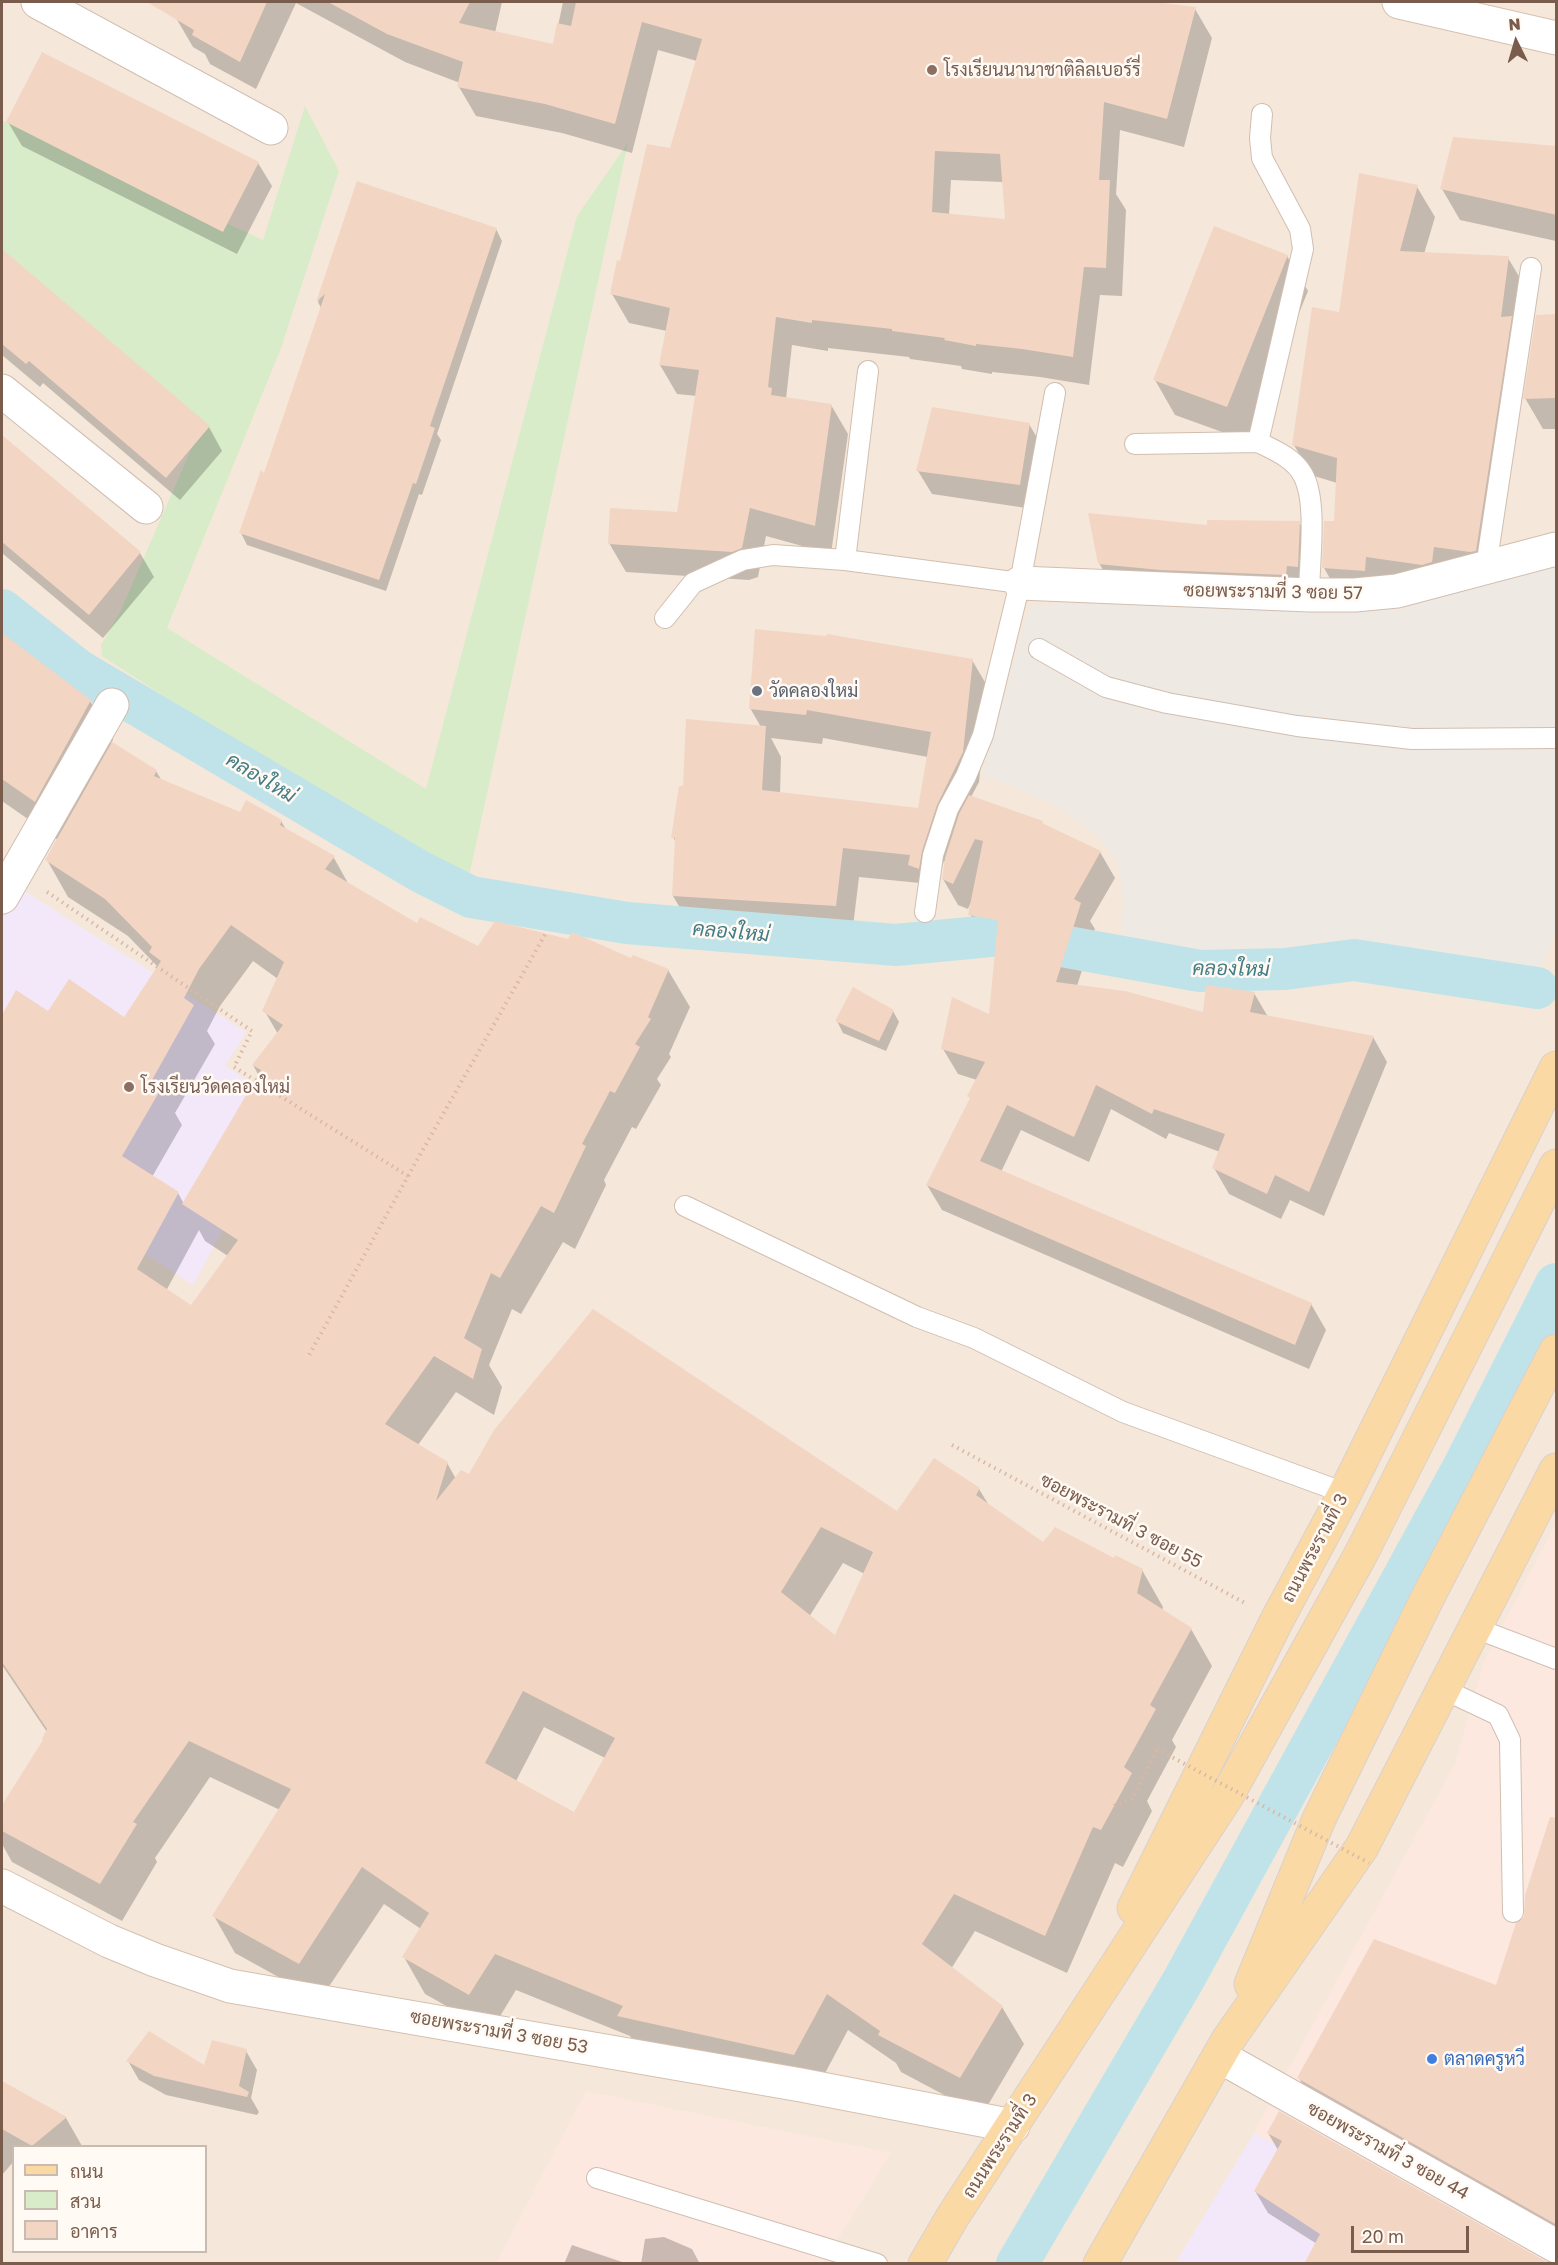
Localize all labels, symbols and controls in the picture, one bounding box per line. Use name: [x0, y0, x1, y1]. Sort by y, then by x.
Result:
north arrow: [1486, 12, 1546, 72]
text: N: [1507, 14, 1521, 35]
place label: โรงเรียนนานาชาติลิลเบอร์รี่: [944, 59, 1141, 81]
marker: โรงเรียนนานาชาติลิลเบอร์รี่: [925, 63, 939, 77]
street label: ซอยพระรามที่ 3 ซอย 57: [1183, 580, 1363, 604]
place label: วัดคลองใหม่: [769, 680, 858, 702]
marker: วัดคลองใหม่: [750, 684, 764, 698]
water label: คลองใหม่: [222, 748, 300, 808]
water label: คลองใหม่: [691, 917, 771, 947]
water label: คลองใหม่: [1192, 956, 1270, 982]
place label: โรงเรียนวัดคลองใหม่: [141, 1076, 290, 1098]
marker: โรงเรียนวัดคลองใหม่: [122, 1080, 136, 1094]
street label: ซอยพระรามที่ 3 ซอย 55: [1036, 1469, 1206, 1573]
street label: ถนนพระรามที่ 3: [1277, 1490, 1353, 1606]
street label: ซอยพระรามที่ 3 ซอย 53: [408, 2006, 590, 2058]
place label: ตลาดครูหวี: [1444, 2048, 1525, 2070]
marker: ตลาดครูหวี: [1425, 2052, 1439, 2066]
street label: ถนนพระรามที่ 3: [958, 2090, 1042, 2202]
street label: ซอยพระรามที่ 3 ซอย 44: [1303, 2098, 1473, 2204]
legend: [12, 2145, 207, 2253]
text: ถนน: [70, 2160, 103, 2182]
text: สวน: [70, 2190, 101, 2212]
scale bar: [1354, 2214, 1472, 2252]
text: อาคาร: [70, 2220, 118, 2242]
text: 20 m: [1362, 2225, 1404, 2247]

